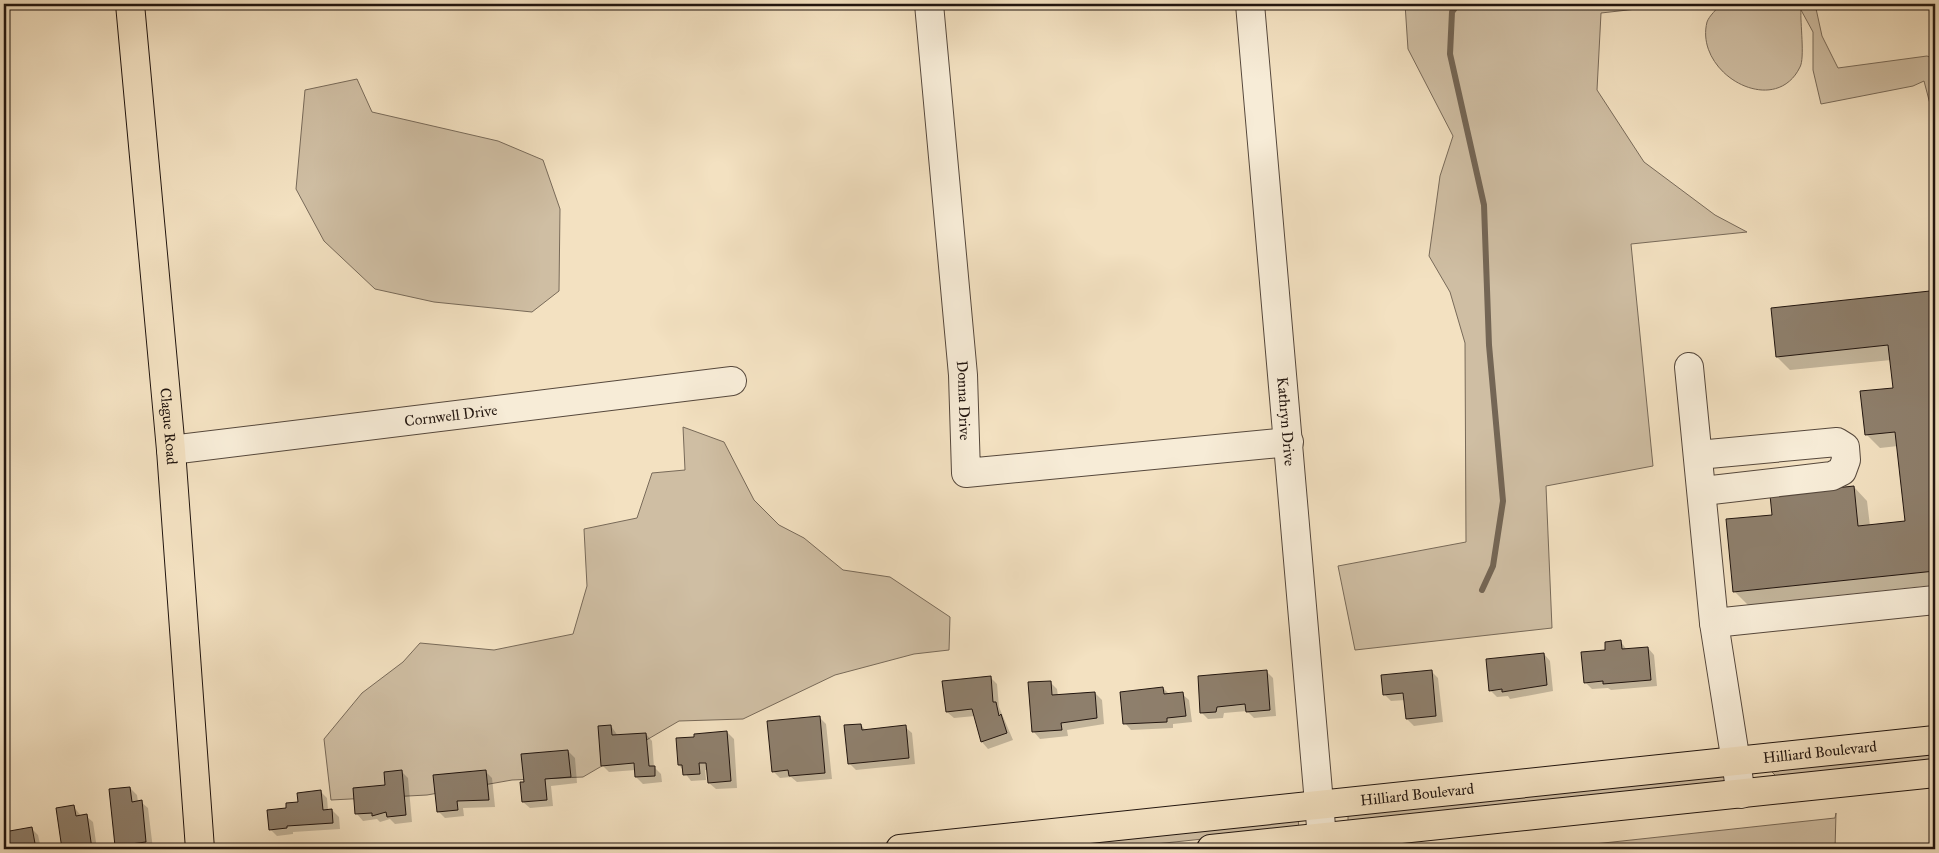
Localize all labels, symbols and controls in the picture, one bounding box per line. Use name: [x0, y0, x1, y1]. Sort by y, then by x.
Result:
street label: Donna Drive: [953, 360, 974, 441]
street label: Kathryn Drive: [1273, 376, 1299, 467]
street label: Clague Road: [156, 387, 181, 466]
street label: Cornwell Drive: [403, 401, 498, 430]
street label: Hilliard Boulevard: [1762, 737, 1878, 767]
street label: Hilliard Boulevard: [1359, 780, 1475, 809]

